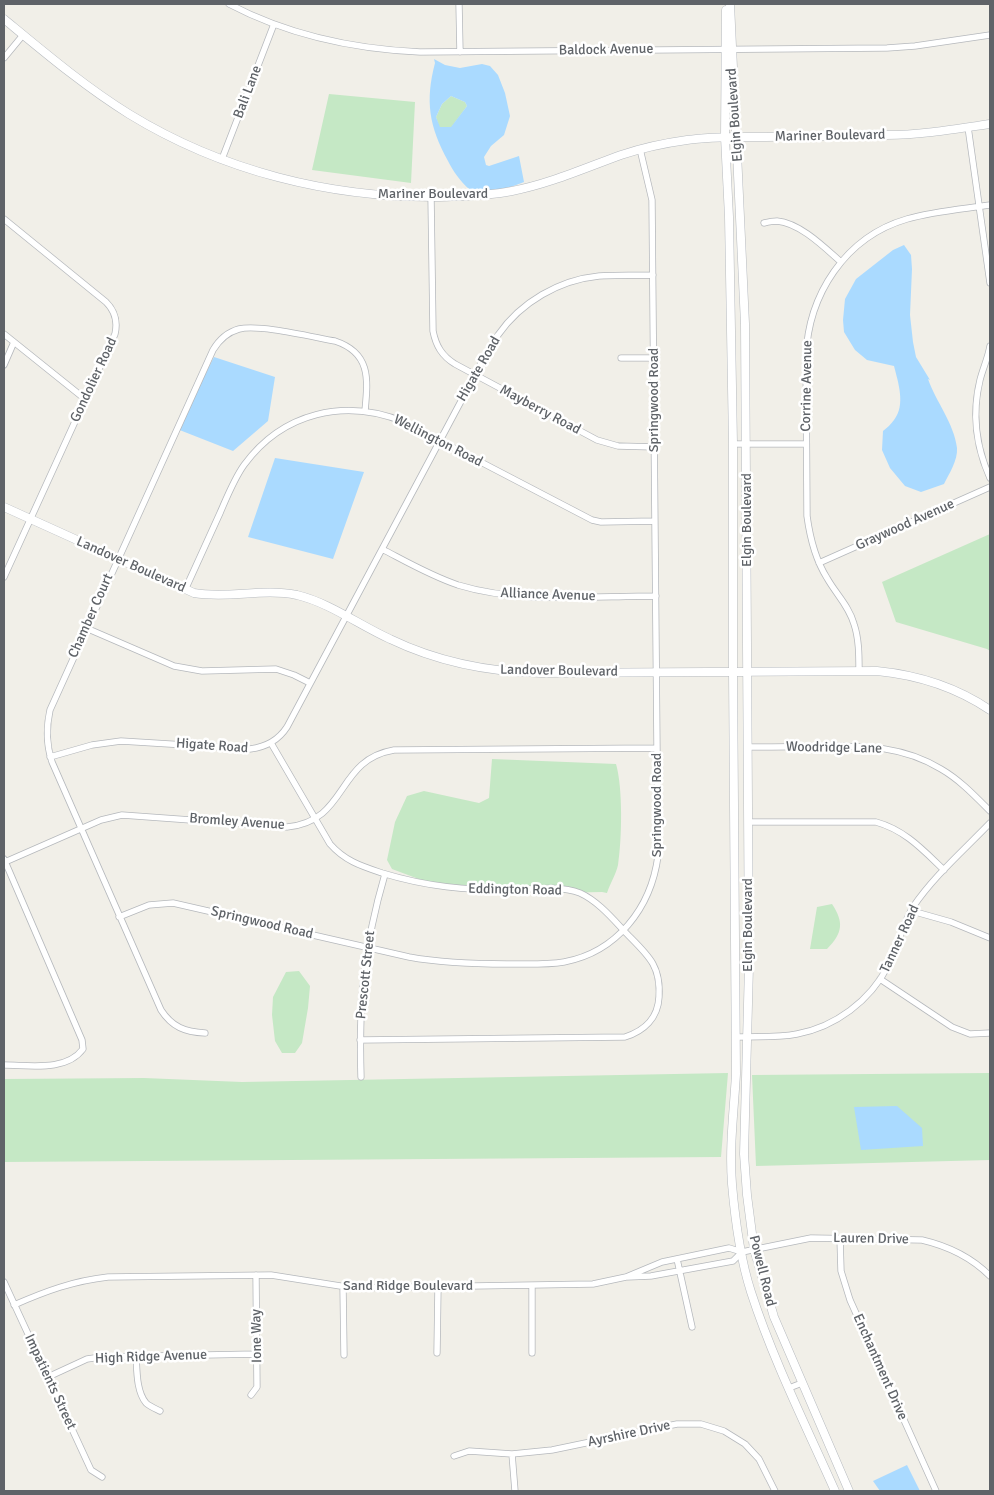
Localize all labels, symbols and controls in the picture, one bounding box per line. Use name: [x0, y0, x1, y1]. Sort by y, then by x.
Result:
street label: Baldock Avenue: [558, 41, 654, 59]
street label: Bali Lane: [230, 63, 266, 121]
street label: Elgin Boulevard: [723, 68, 747, 162]
street label: Mariner Boulevard: [775, 127, 885, 145]
street label: Mariner Boulevard: [378, 186, 488, 202]
street label: Higate Road: [454, 333, 504, 405]
street label: Gondolier Road: [67, 335, 121, 425]
street label: Corrine Avenue: [798, 340, 816, 432]
street label: Springwood Road: [646, 348, 662, 452]
street label: Mayberry Road: [497, 382, 583, 438]
street label: Wellington Road: [391, 411, 485, 471]
street label: Elgin Boulevard: [739, 473, 755, 567]
street label: Graywood Avenue: [853, 496, 957, 554]
street label: Landover Boulevard: [74, 533, 188, 597]
street label: Chamber Court: [65, 571, 117, 661]
street label: Alliance Avenue: [500, 585, 596, 605]
street label: Landover Boulevard: [500, 662, 618, 680]
street label: Higate Road: [175, 735, 249, 757]
street label: Woodridge Lane: [786, 739, 882, 757]
street label: Springwood Road: [649, 753, 665, 857]
street label: Bromley Avenue: [189, 810, 285, 834]
street label: Elgin Boulevard: [740, 878, 756, 972]
street label: Eddington Road: [468, 881, 562, 899]
street label: Tanner Road: [877, 902, 923, 976]
street label: Springwood Road: [209, 903, 315, 943]
street label: Prescott Street: [353, 930, 379, 1020]
street label: Lauren Drive: [833, 1230, 909, 1248]
street label: Powell Road: [745, 1234, 779, 1308]
street label: Sand Ridge Boulevard: [343, 1278, 473, 1294]
street label: Ione Way: [248, 1309, 266, 1363]
street label: Enchantment Drive: [849, 1311, 911, 1423]
street label: Impatients Street: [20, 1331, 80, 1433]
street label: High Ridge Avenue: [95, 1347, 207, 1367]
street label: Ayrshire Drive: [586, 1417, 672, 1451]

